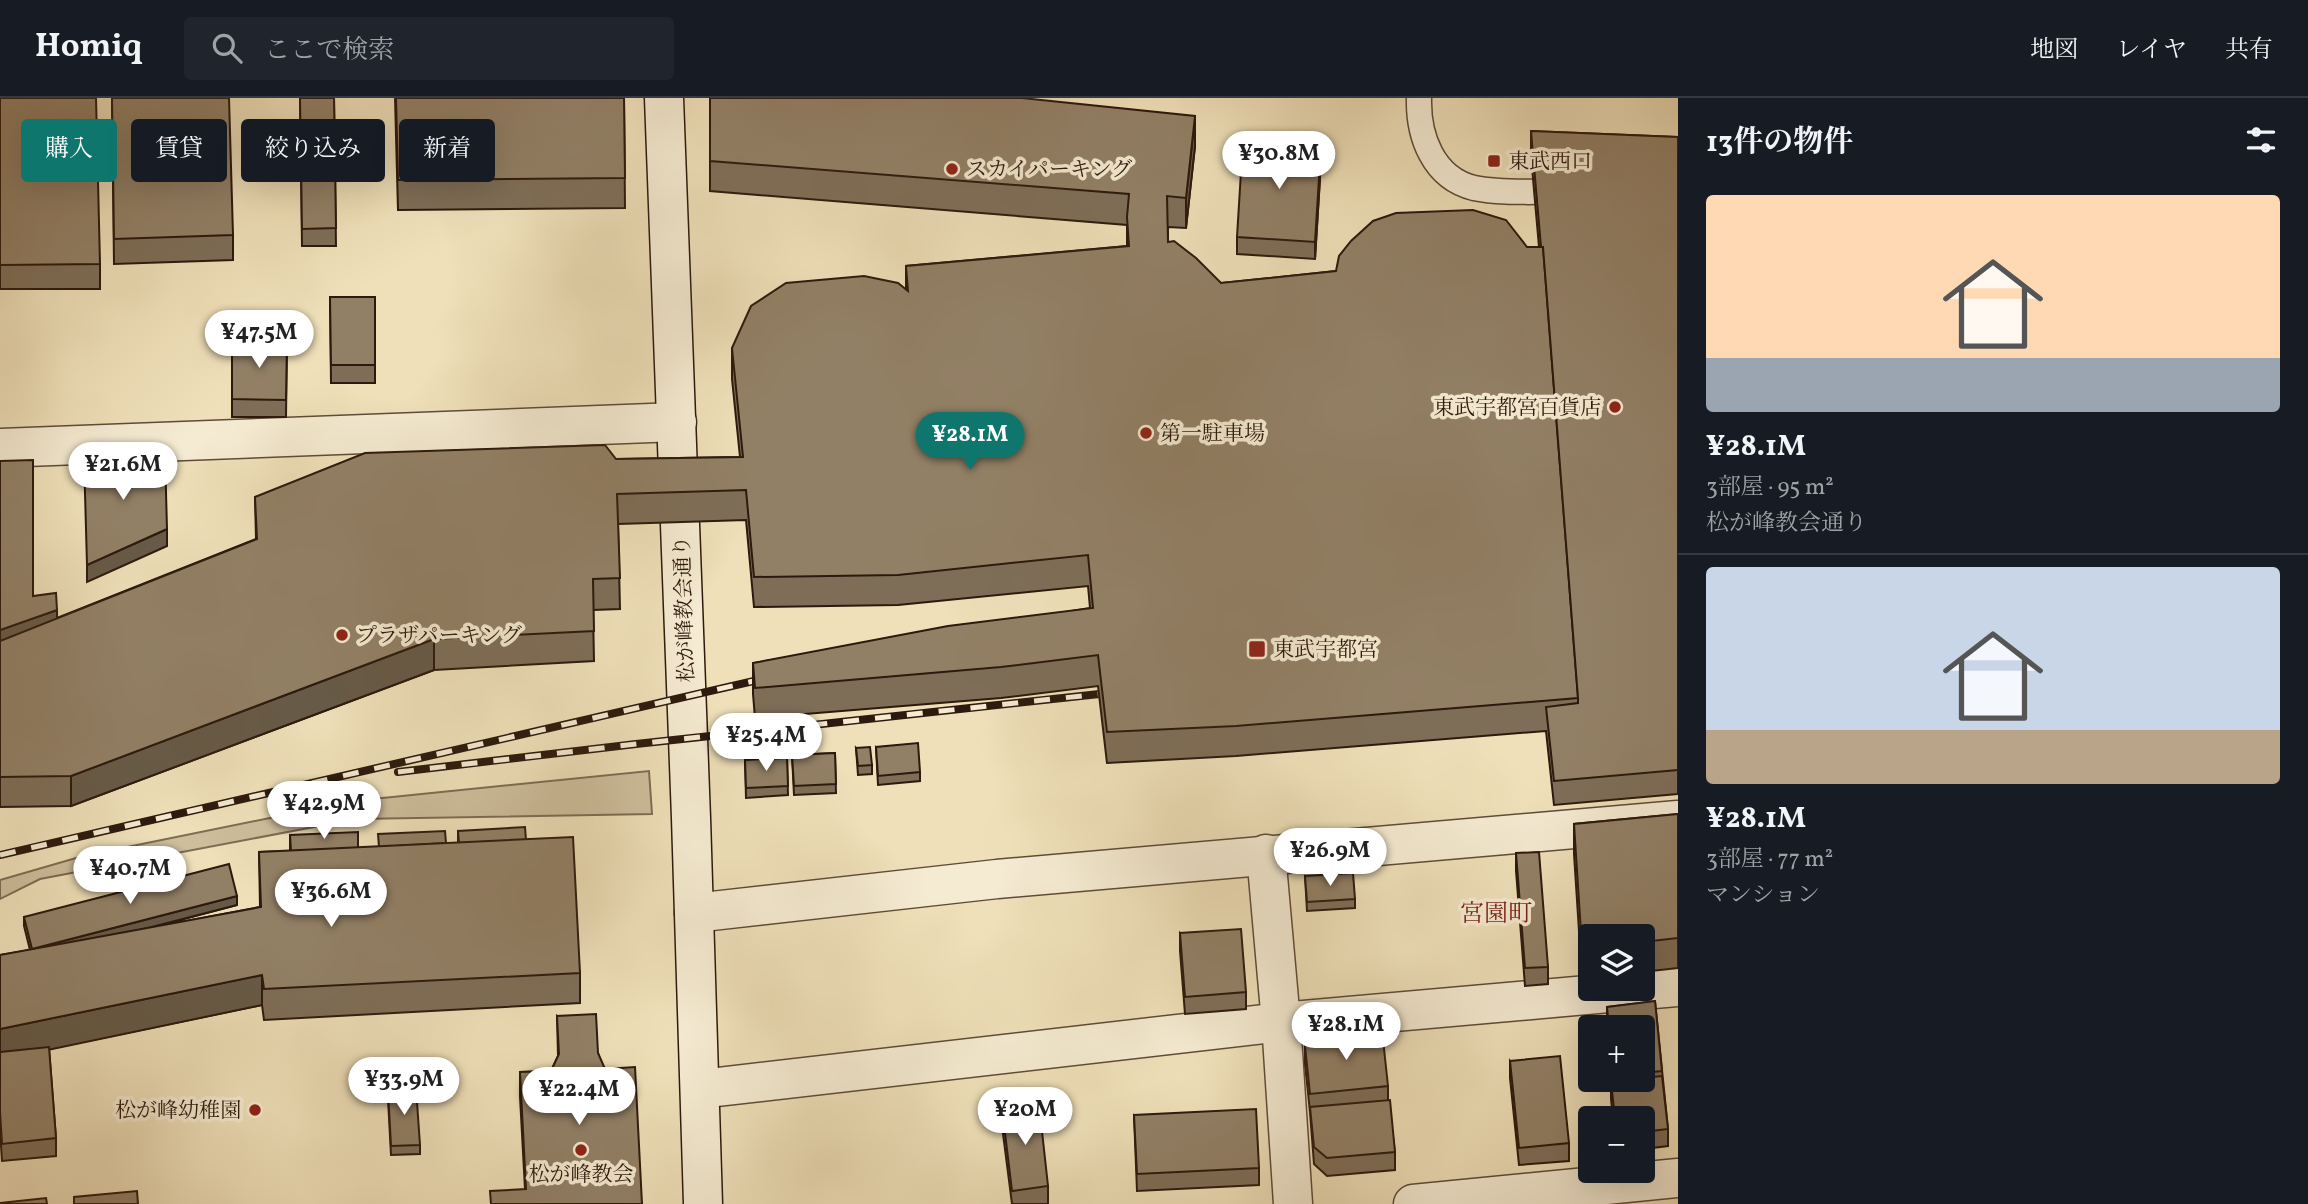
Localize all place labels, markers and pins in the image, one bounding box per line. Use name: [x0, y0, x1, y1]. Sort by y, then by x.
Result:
pin: ¥30.8M: [1222, 132, 1336, 191]
place label: 東武西口: [1508, 148, 1592, 177]
marker: 東武西口: [1486, 153, 1502, 169]
place label: スカイパーキング: [966, 156, 1132, 185]
marker: スカイパーキング: [944, 161, 960, 177]
pin: ¥47.5M: [202, 310, 316, 370]
place label: 東武宇都宮百貨店: [1433, 394, 1601, 423]
marker: 東武宇都宮百貨店: [1607, 399, 1623, 415]
pin: ¥28.1M: [913, 412, 1027, 472]
place label: 第一駐車場: [1160, 420, 1265, 449]
marker: 第一駐車場: [1138, 425, 1154, 441]
pin: ¥21.6M: [66, 442, 180, 502]
place label: プラザパーキング: [356, 622, 522, 651]
marker: プラザパーキング: [334, 627, 350, 643]
place label: 東武宇都宮: [1273, 636, 1378, 665]
marker: 東武宇都宮: [1247, 639, 1267, 659]
pin: ¥25.4M: [709, 714, 823, 773]
pin: ¥42.9M: [267, 782, 381, 841]
pin: ¥26.9M: [1273, 828, 1387, 888]
pin: ¥40.7M: [73, 846, 187, 906]
pin: ¥36.6M: [274, 870, 388, 929]
pin: ¥28.1M: [1289, 1002, 1403, 1062]
pin: ¥33.9M: [347, 1058, 461, 1117]
pin: ¥22.4M: [522, 1068, 636, 1127]
pin: ¥20M: [984, 1088, 1066, 1147]
place label: 松が峰幼稚園: [115, 1097, 241, 1126]
marker: 松が峰幼稚園: [247, 1102, 263, 1118]
marker: 松が峰教会: [573, 1142, 589, 1158]
place label: 松が峰教会: [529, 1161, 634, 1190]

